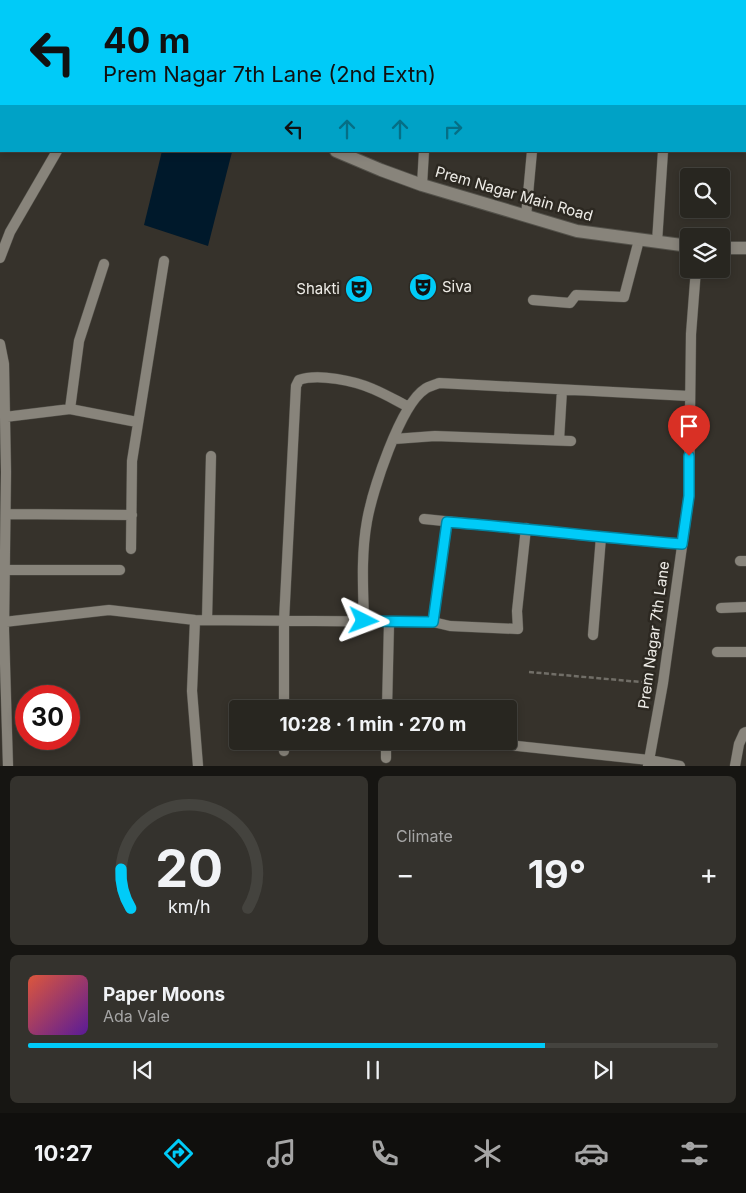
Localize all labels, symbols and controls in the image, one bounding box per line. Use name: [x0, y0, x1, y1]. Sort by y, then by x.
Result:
text: 40 m: [103, 19, 191, 61]
icon: left: [20, 20, 85, 85]
text: Prem Nagar 7th Lane (2nd Extn): [103, 61, 436, 87]
icon: left: [280, 115, 308, 143]
icon: ahead: [333, 115, 361, 143]
icon: ahead: [386, 115, 414, 143]
icon: right: [439, 115, 467, 143]
street label: Prem Nagar Main Road: [433, 162, 595, 225]
map controls: [680, 168, 730, 278]
button: search: [680, 168, 730, 218]
button: layers: [680, 228, 730, 278]
theatre icon: Siva: [408, 272, 438, 302]
theatre icon: Shakti: [344, 274, 374, 304]
place label: Siva: [442, 277, 472, 296]
place label: Shakti: [296, 279, 340, 298]
pin: [668, 405, 710, 456]
icon: arrive: [675, 412, 703, 440]
street label: Prem Nagar 7th Lane: [634, 560, 673, 710]
position arrow: [337, 594, 389, 646]
speed limit sign: 30: [15, 685, 80, 750]
text: 10:28 · 1 min · 270 m: [280, 713, 466, 736]
text: Climate: [396, 826, 453, 846]
text: 20: [155, 837, 223, 900]
text: 19°: [528, 851, 586, 897]
text: −: [396, 857, 415, 891]
text: +: [699, 857, 718, 891]
text: km/h: [168, 896, 210, 917]
text: Paper Moons: [103, 983, 225, 1006]
text: Ada Vale: [103, 1006, 170, 1026]
icon: previous: [129, 1056, 157, 1084]
icon: pause: [359, 1056, 387, 1084]
icon: next: [589, 1056, 617, 1084]
icon: directions: [161, 1136, 196, 1171]
icon: music: [264, 1136, 299, 1171]
icon: phone: [367, 1136, 402, 1171]
icon: climate: [470, 1136, 505, 1171]
icon: car: [574, 1136, 609, 1171]
icon: filters: [677, 1136, 712, 1171]
text: 10:27: [34, 1140, 92, 1166]

